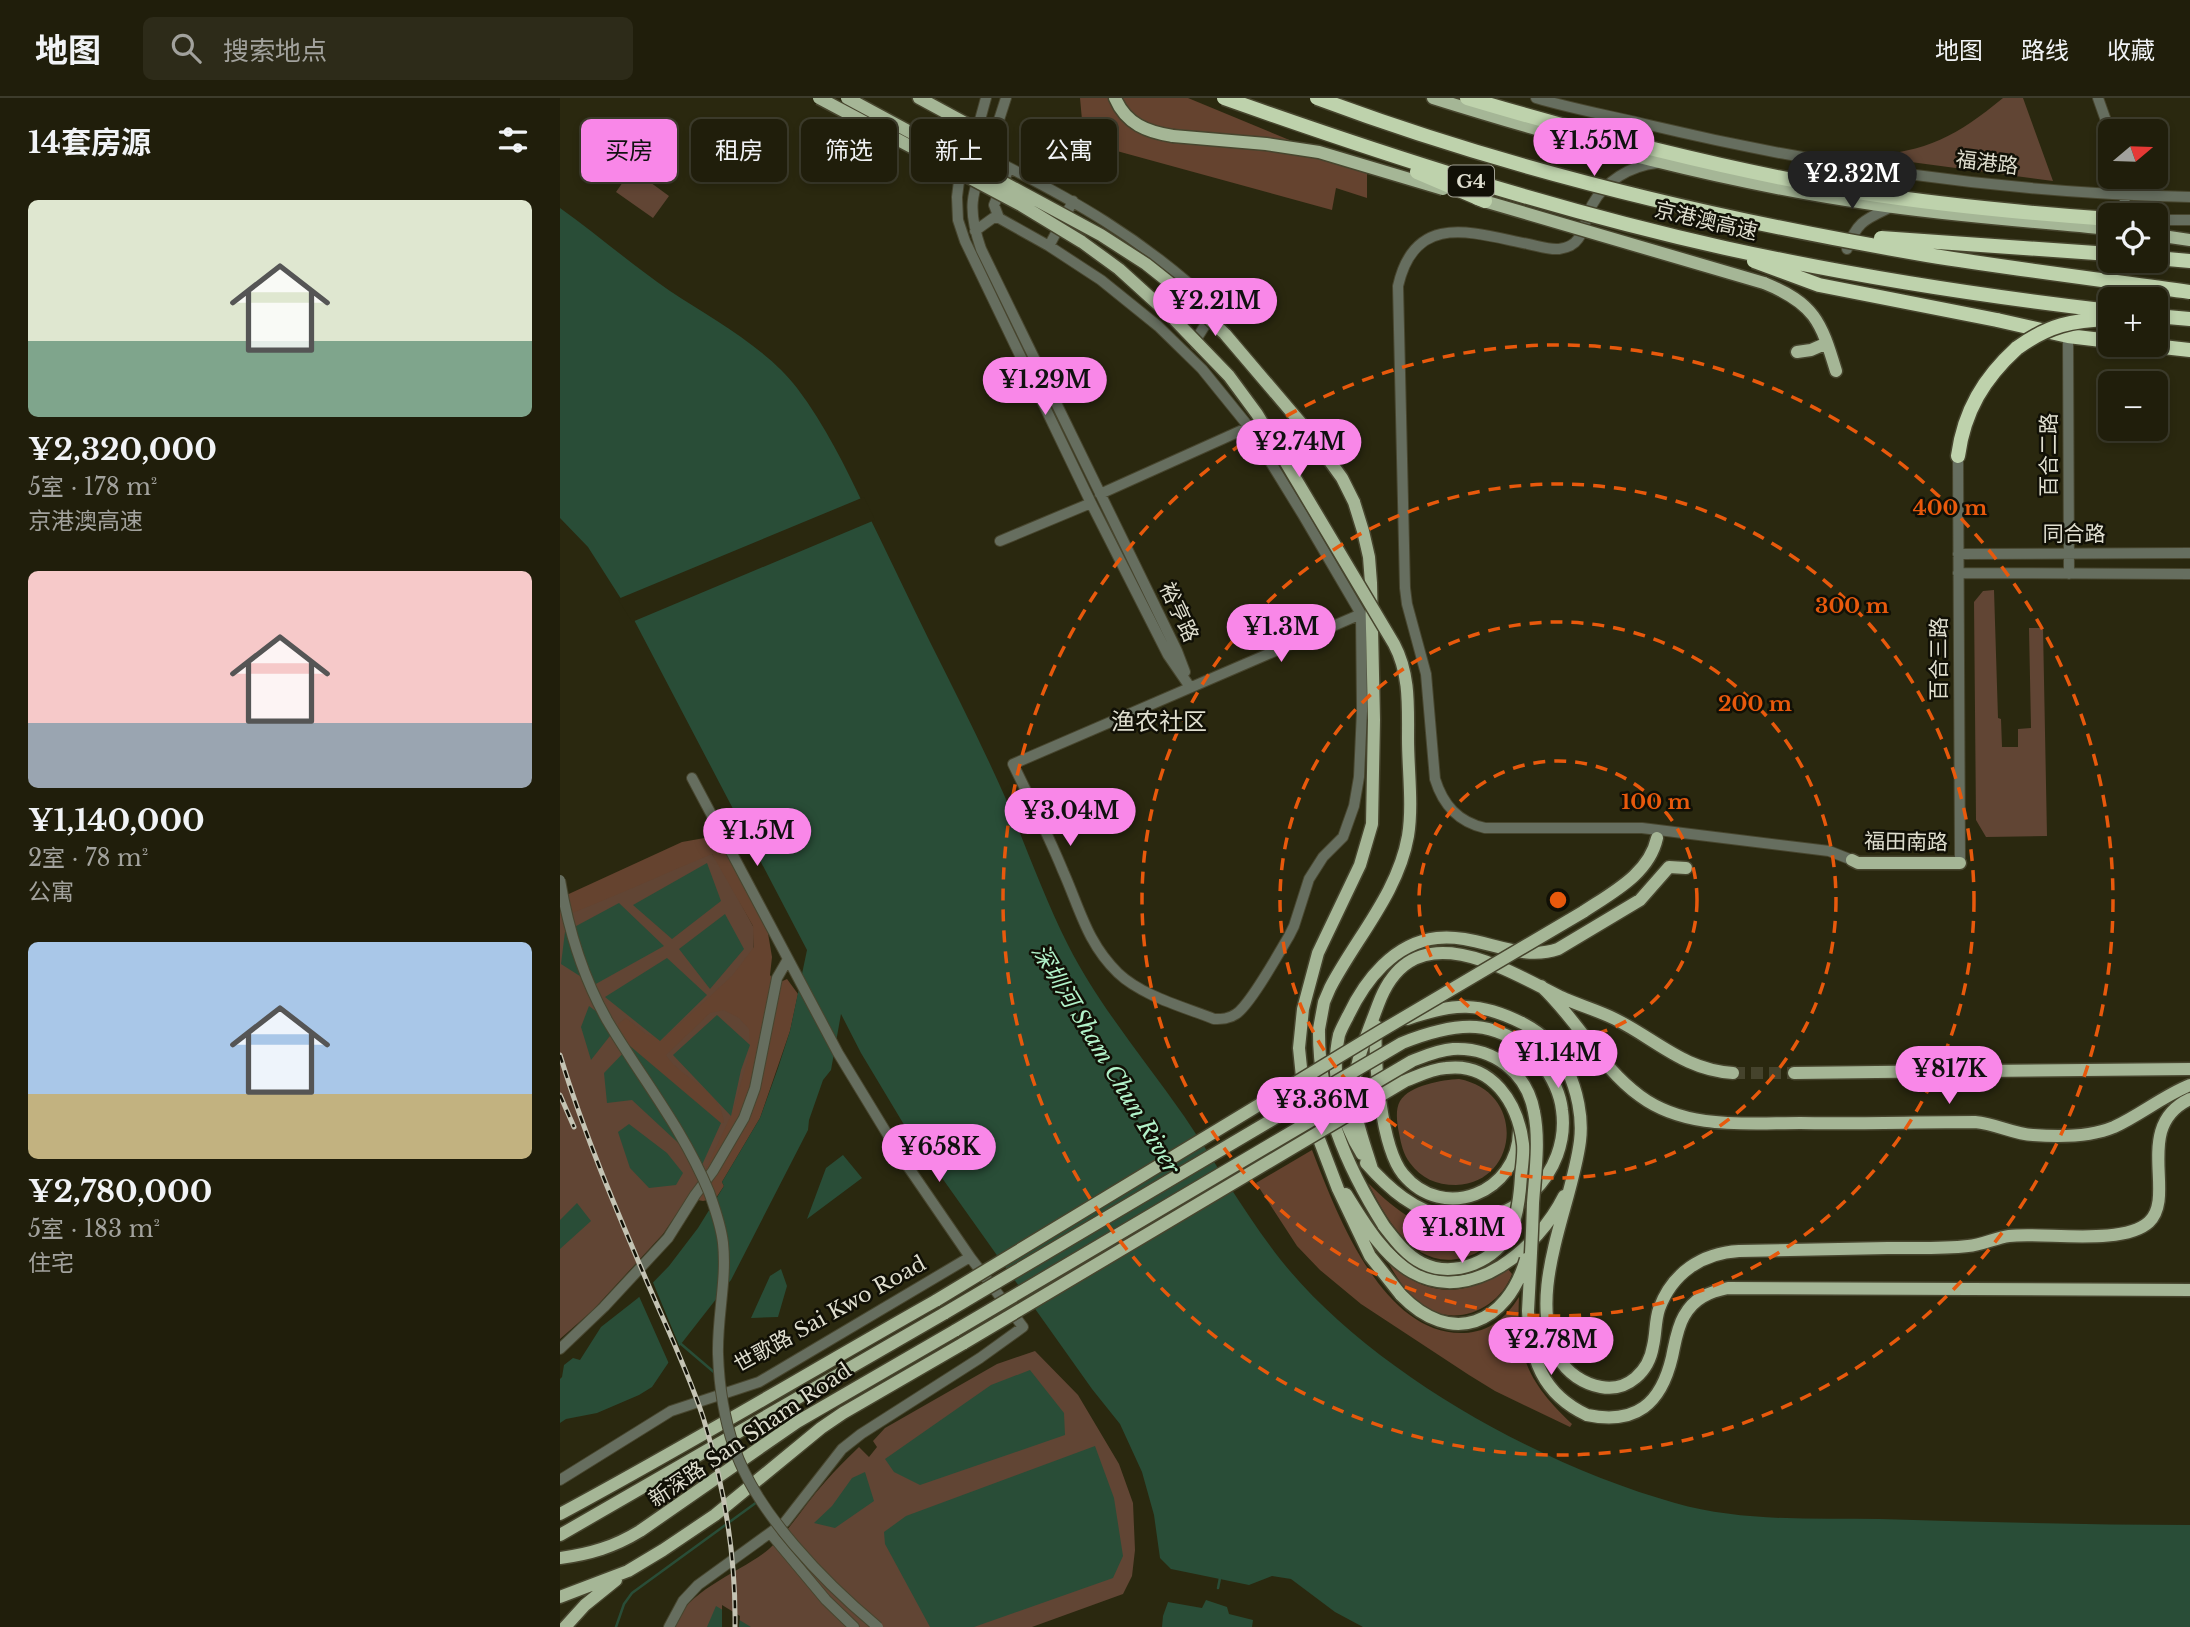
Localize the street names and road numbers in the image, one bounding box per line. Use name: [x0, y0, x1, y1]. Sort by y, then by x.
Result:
street label: 福港路: [1954, 146, 2020, 180]
road number: G4: [1448, 166, 1494, 197]
street label: 京港澳高速: [1652, 197, 1760, 245]
street label: 百合二路: [2036, 413, 2062, 497]
street label: 同合路: [2043, 521, 2106, 547]
street label: 裕亨路: [1154, 578, 1204, 646]
street label: 百合三路: [1926, 617, 1952, 701]
street label: 福田南路: [1864, 828, 1948, 856]
street label: 世歌路 Sai Kwo Road: [729, 1250, 931, 1378]
street label: 新深路 San Sham Road: [644, 1357, 856, 1513]

